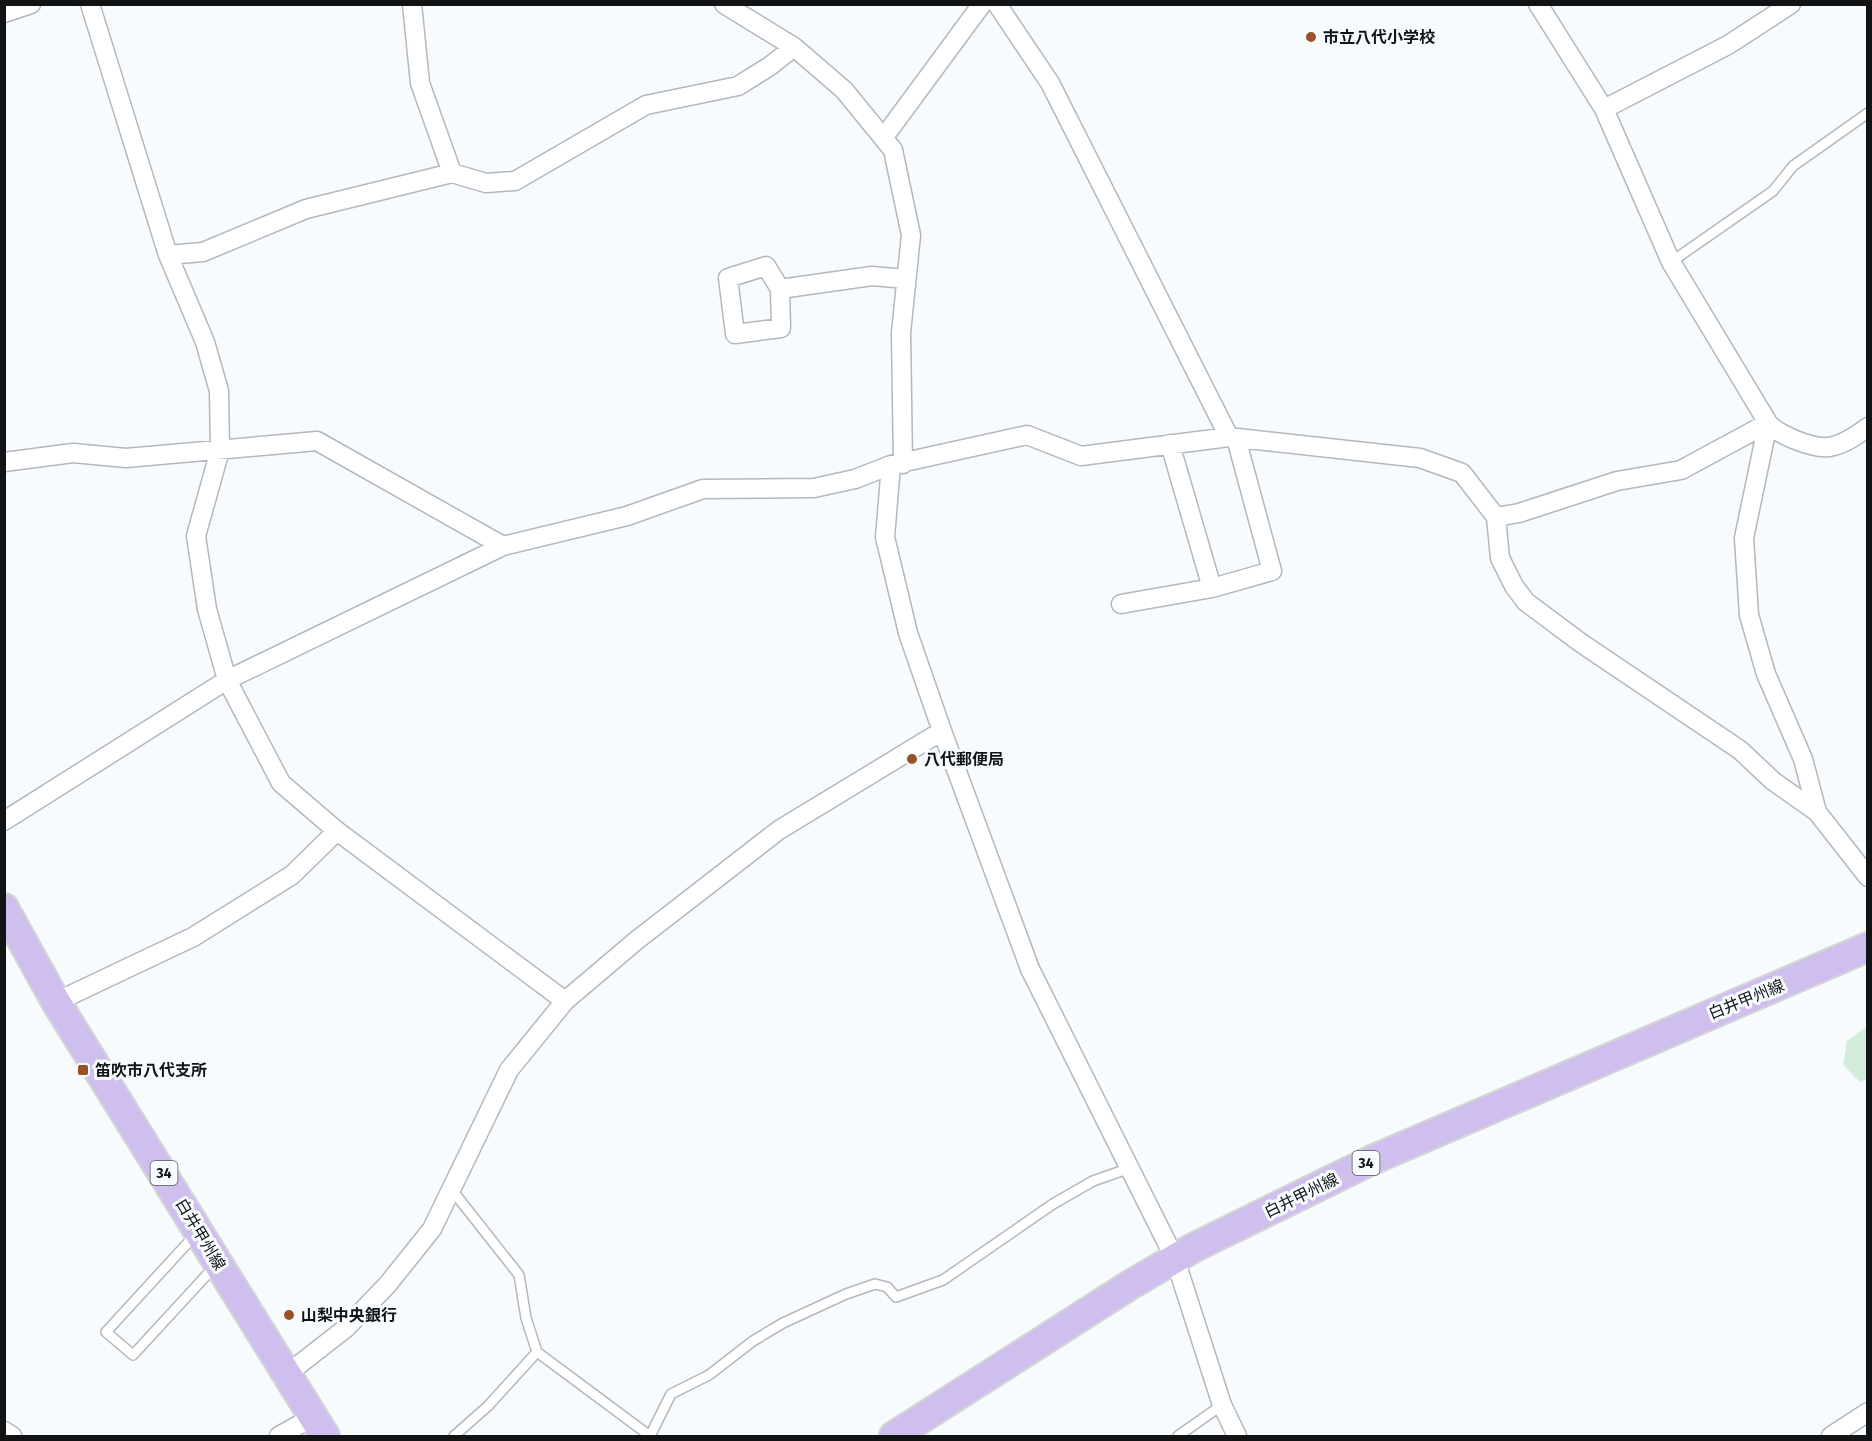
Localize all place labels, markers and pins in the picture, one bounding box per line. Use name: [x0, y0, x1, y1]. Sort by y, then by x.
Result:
place label: 市立八代小学校: [1323, 28, 1435, 47]
marker: 市立八代小学校: [1304, 30, 1318, 44]
place label: 八代郵便局: [924, 750, 1004, 769]
marker: 八代郵便局: [905, 752, 919, 766]
place label: 笛吹市八代支所: [95, 1061, 207, 1080]
marker: 笛吹市八代支所: [76, 1063, 90, 1077]
place label: 山梨中央銀行: [301, 1306, 397, 1325]
marker: 山梨中央銀行: [282, 1308, 296, 1322]

